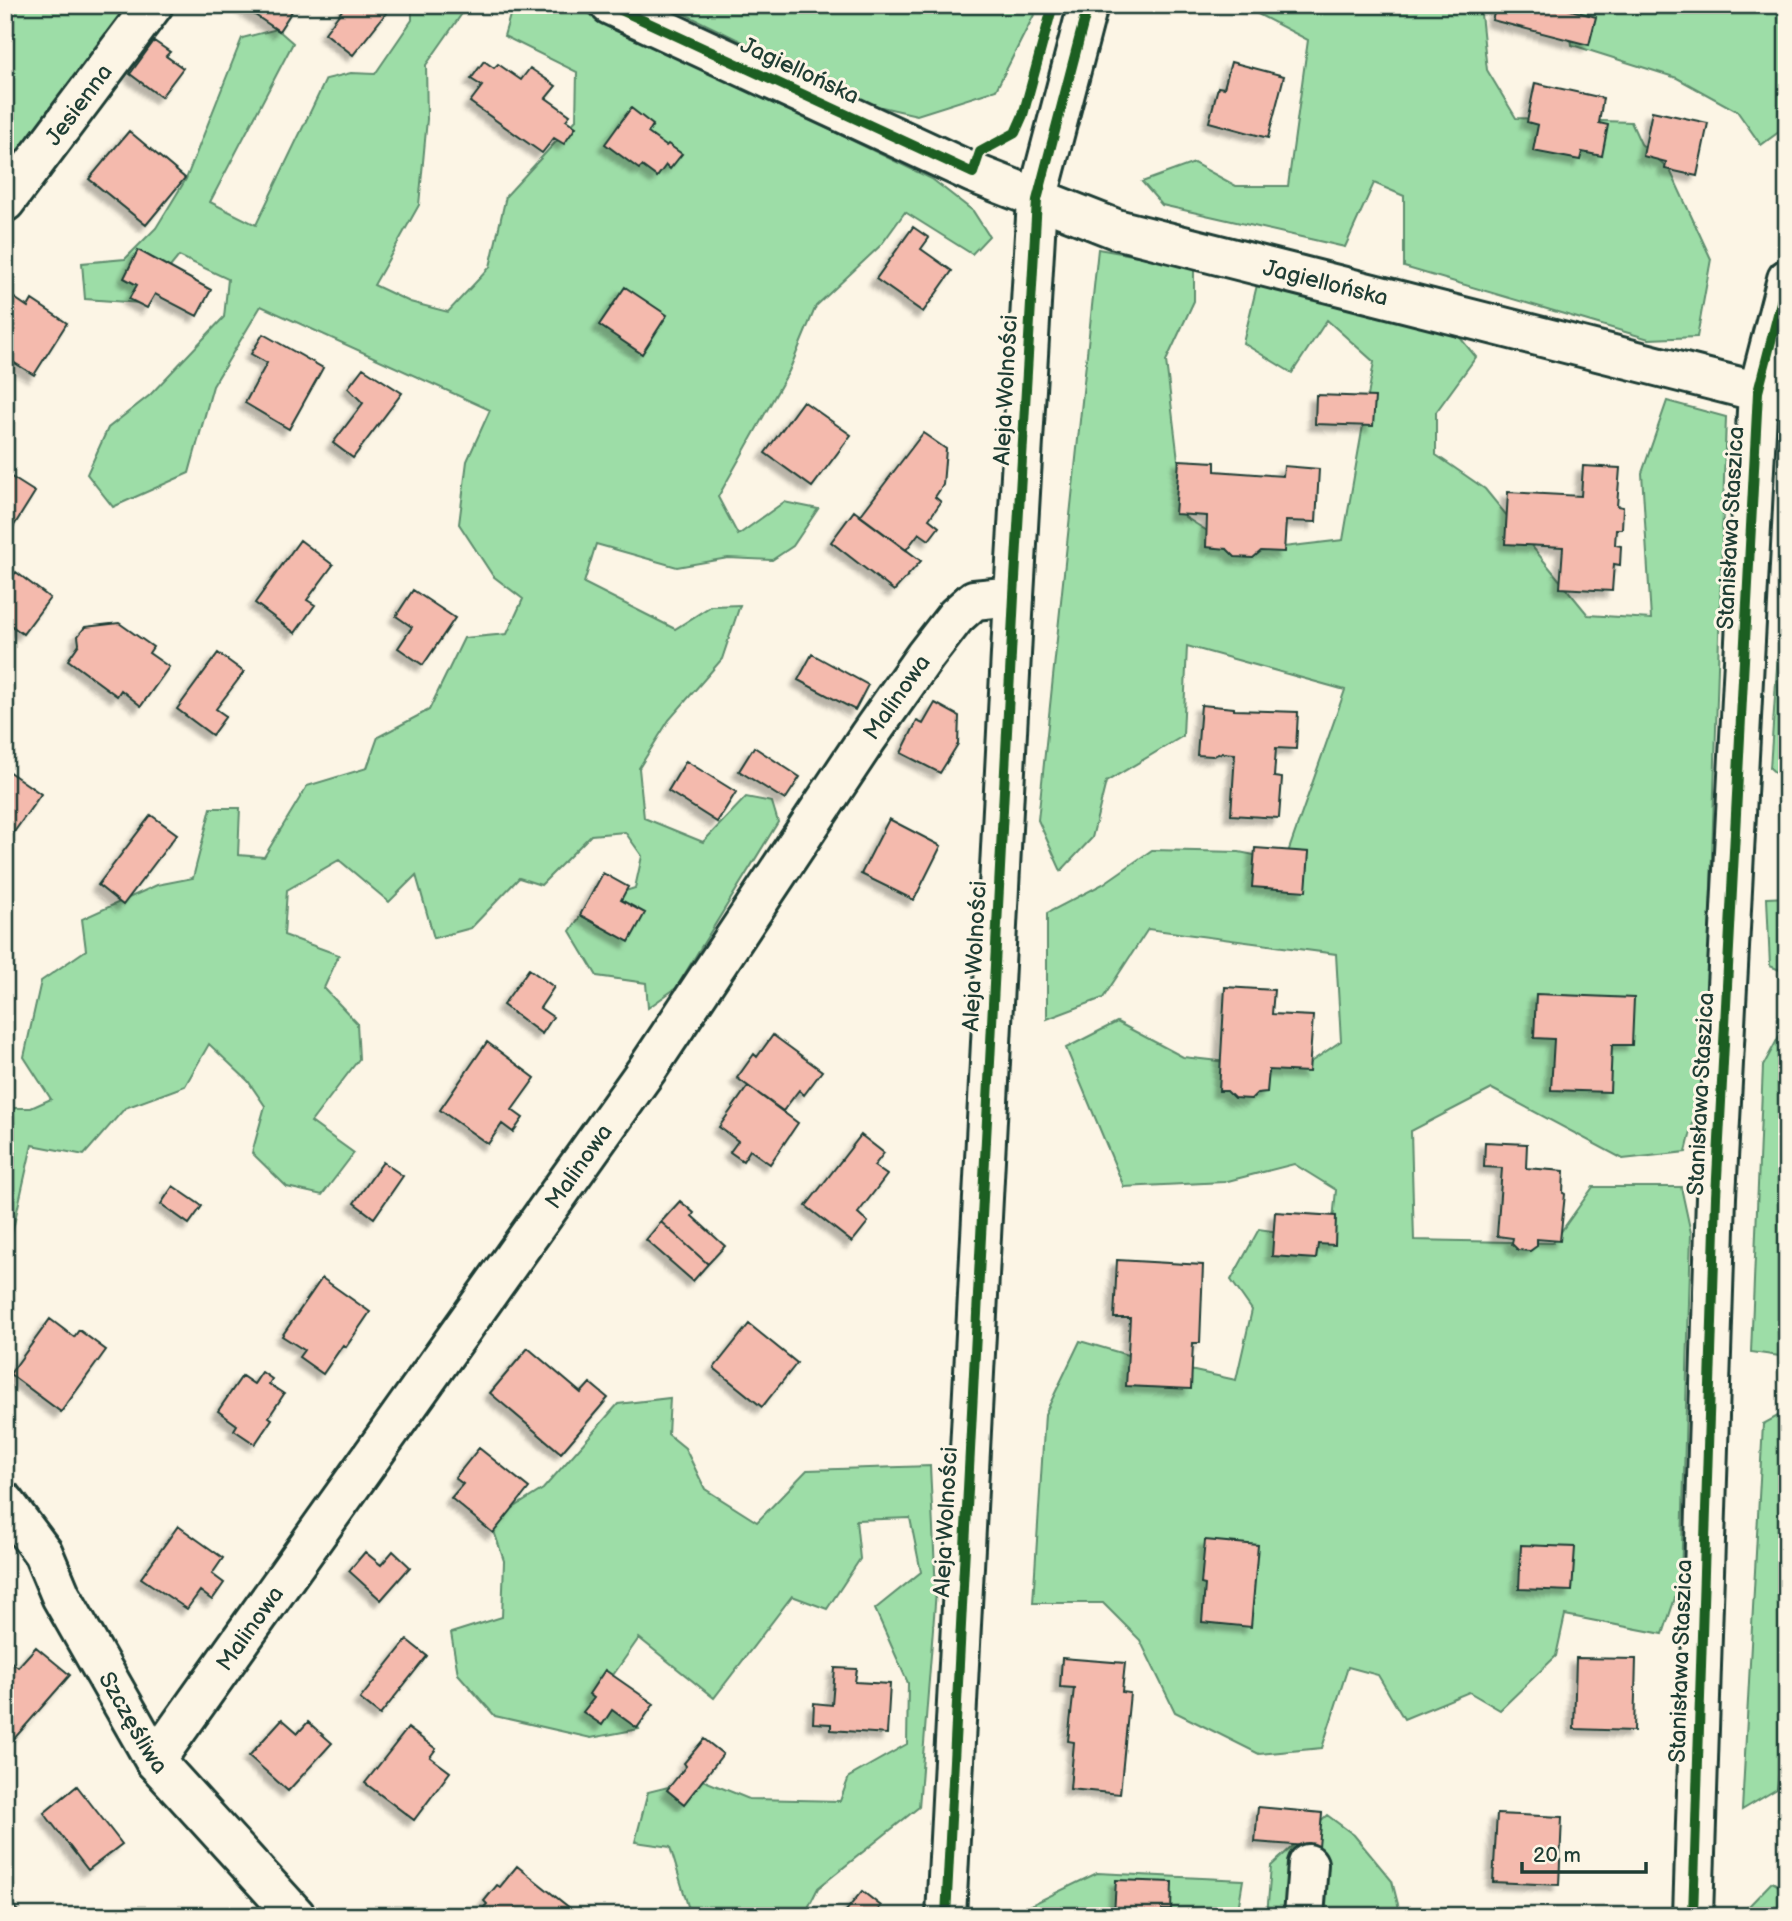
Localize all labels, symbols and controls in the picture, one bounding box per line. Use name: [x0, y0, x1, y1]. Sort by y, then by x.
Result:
street label: Jagiellońska: [736, 31, 863, 111]
street label: Jesienna: [39, 59, 119, 151]
street label: Jagiellońska: [1260, 254, 1391, 312]
street label: Aleja Wolności: [988, 314, 1024, 466]
street label: Stanisława Staszica: [1712, 426, 1750, 630]
street label: Malinowa: [858, 649, 937, 745]
street label: Aleja Wolności: [957, 880, 993, 1032]
street label: Stanisława Staszica: [1682, 992, 1720, 1196]
street label: Malinowa: [539, 1119, 619, 1215]
street label: Aleja Wolności: [928, 1446, 964, 1598]
street label: Stanisława Staszica: [1663, 1559, 1699, 1763]
street label: Malinowa: [211, 1581, 290, 1677]
street label: Szczęśliwa: [92, 1667, 173, 1780]
scale bar: [1522, 1830, 1647, 1874]
text: 20 m: [1533, 1843, 1581, 1868]

